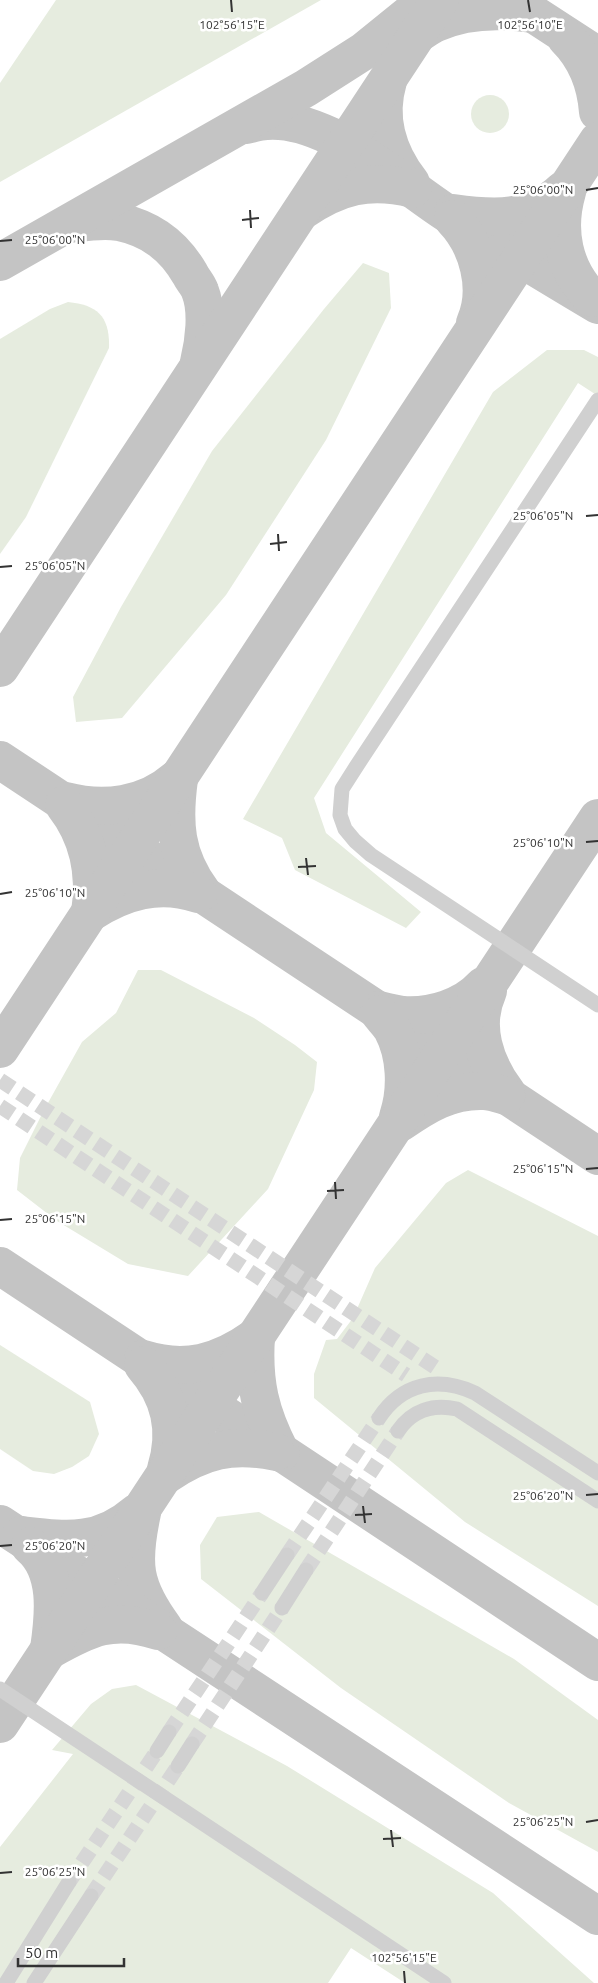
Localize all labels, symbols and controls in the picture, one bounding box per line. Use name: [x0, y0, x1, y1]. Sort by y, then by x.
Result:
text: 102°56'15"E: [199, 18, 265, 31]
text: 102°56'10"E: [497, 18, 563, 31]
text: 25°06'00"N: [513, 183, 573, 196]
text: 25°06'00"N: [25, 233, 85, 246]
text: 25°06'05"N: [513, 509, 573, 522]
text: 25°06'05"N: [25, 559, 85, 572]
text: 25°06'10"N: [513, 836, 573, 849]
text: 25°06'10"N: [25, 886, 85, 899]
text: 25°06'15"N: [513, 1162, 573, 1175]
text: 25°06'15"N: [25, 1212, 85, 1225]
text: 25°06'20"N: [513, 1489, 573, 1502]
text: 25°06'20"N: [25, 1539, 85, 1552]
text: 25°06'25"N: [513, 1815, 573, 1828]
text: 25°06'25"N: [25, 1865, 85, 1878]
scale bar: [18, 1936, 124, 1968]
text: 50 m: [25, 1944, 58, 1961]
text: 102°56'15"E: [371, 1951, 437, 1964]

